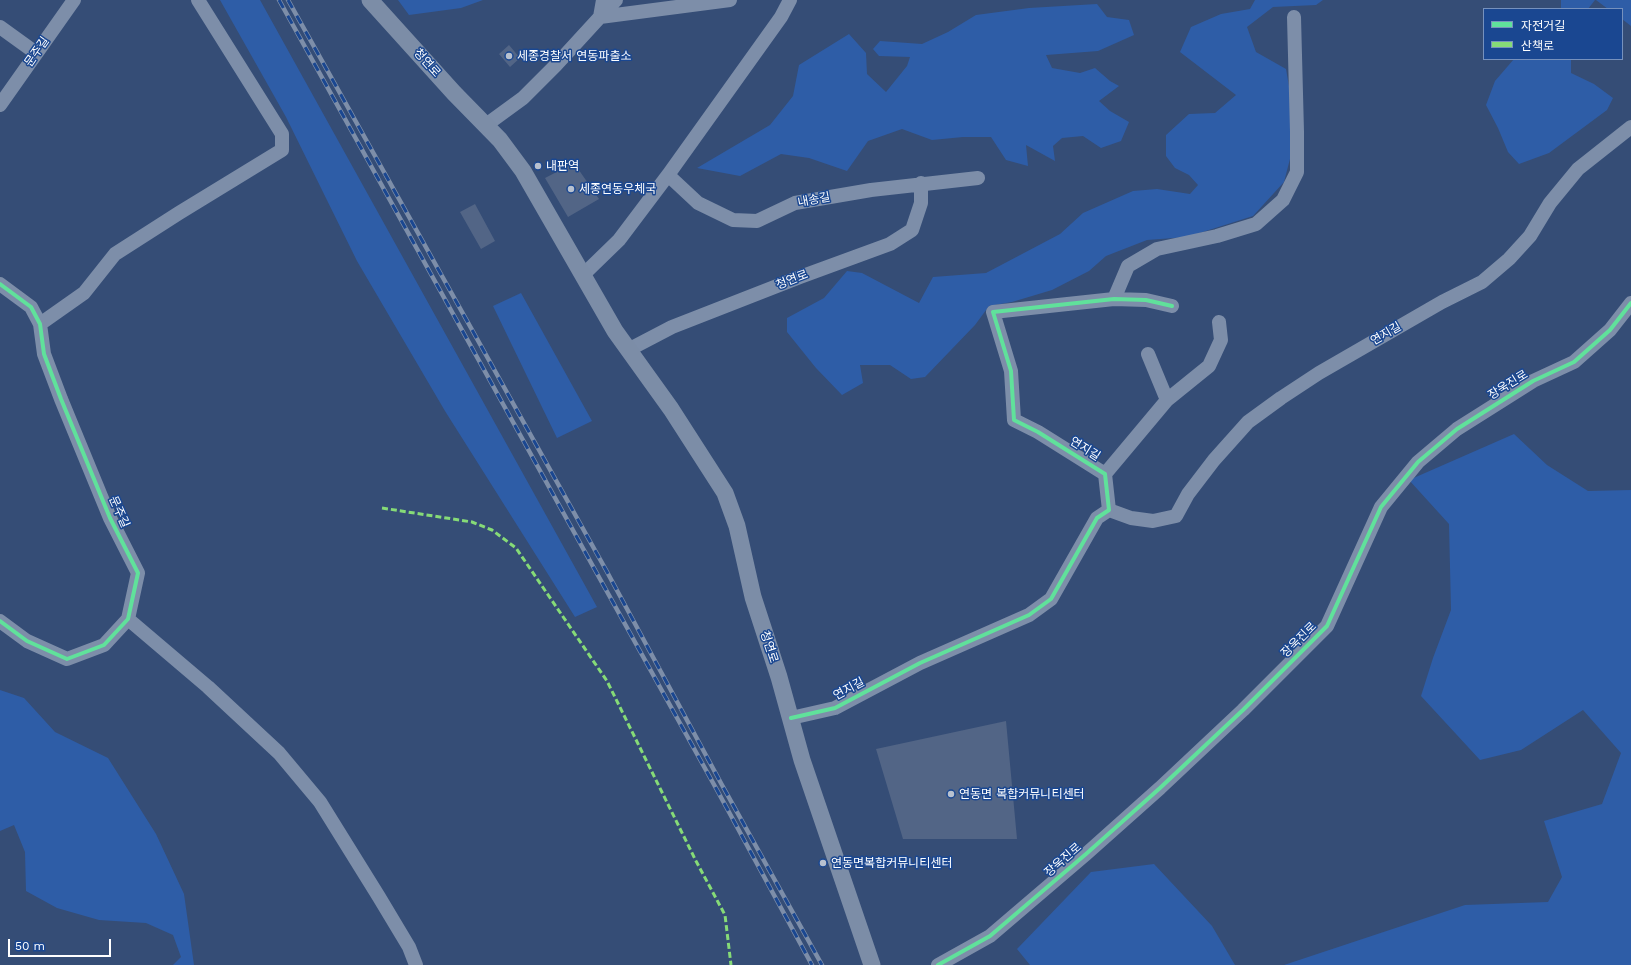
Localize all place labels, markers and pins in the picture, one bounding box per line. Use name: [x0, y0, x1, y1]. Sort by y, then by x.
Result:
place label: 세종경찰서 연동파출소: [517, 49, 631, 63]
marker: 세종경찰서 연동파출소: [504, 51, 514, 61]
place label: 내판역: [546, 159, 579, 173]
marker: 내판역: [533, 161, 543, 171]
place label: 세종연동우체국: [579, 182, 656, 196]
marker: 세종연동우체국: [566, 184, 576, 194]
place label: 연동면 복합커뮤니티센터: [959, 787, 1085, 801]
marker: 연동면 복합커뮤니티센터: [946, 789, 956, 799]
place label: 연동면복합커뮤니티센터: [831, 856, 952, 870]
marker: 연동면복합커뮤니티센터: [818, 858, 828, 868]

